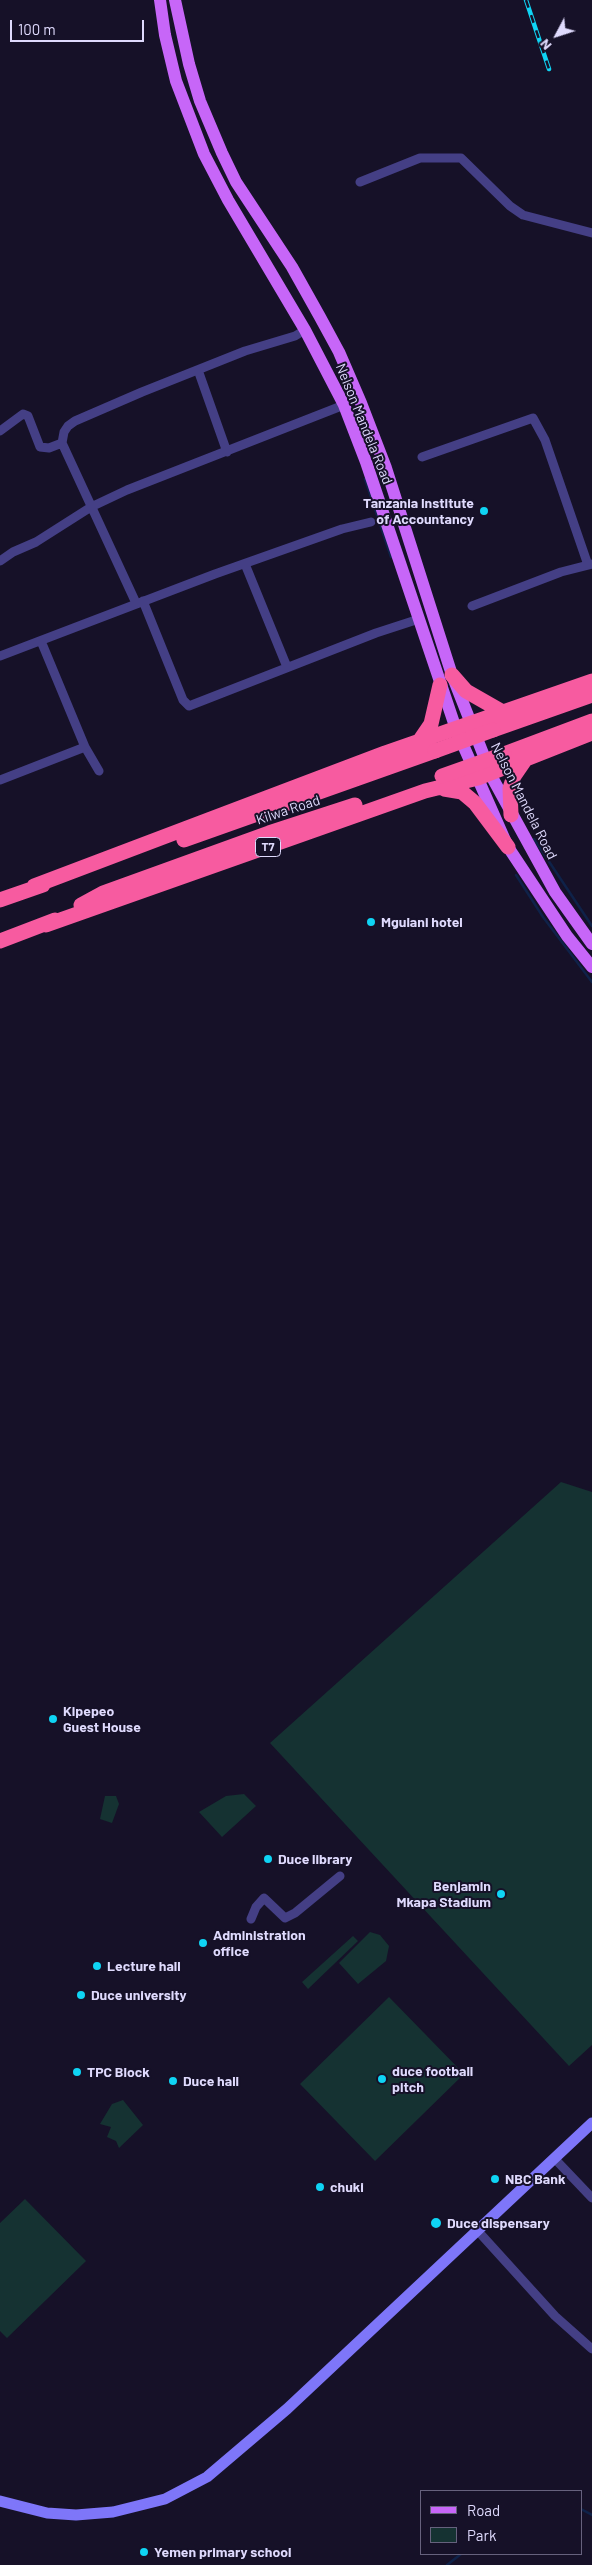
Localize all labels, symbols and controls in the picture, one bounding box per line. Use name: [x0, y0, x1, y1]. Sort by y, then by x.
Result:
scale bar: [12, 10, 146, 42]
north arrow: [532, 10, 582, 60]
text: 100 m: [18, 20, 56, 38]
text: N: [536, 36, 555, 54]
street label: Nelson Mandela Road: [332, 361, 396, 487]
place label: Tanzania Institute of Accountancy: [363, 495, 474, 528]
marker: Tanzania Institute of Accountancy: [478, 505, 490, 517]
street label: Nelson Mandela Road: [487, 740, 561, 862]
street label: Kilwa Road: [254, 792, 322, 828]
road number: T7: [256, 838, 280, 856]
place label: Mgulani hotel: [381, 914, 463, 930]
marker: Mgulani hotel: [365, 916, 377, 928]
place label: Kipepeo Guest House: [63, 1703, 141, 1735]
marker: Kipepeo Guest House: [47, 1713, 59, 1725]
place label: Duce library: [278, 1851, 352, 1867]
marker: Duce library: [262, 1853, 274, 1865]
place label: Benjamin Mkapa Stadium: [396, 1878, 491, 1910]
marker: Benjamin Mkapa Stadium: [495, 1888, 507, 1900]
place label: Administration office: [213, 1927, 306, 1960]
marker: Administration office: [197, 1937, 209, 1949]
place label: Lecture hall: [107, 1958, 181, 1974]
marker: Lecture hall: [91, 1960, 103, 1972]
place label: Duce university: [91, 1987, 187, 2003]
marker: Duce university: [75, 1989, 87, 2001]
place label: duce football pitch: [392, 2063, 473, 2096]
place label: TPC Block: [87, 2064, 150, 2080]
marker: TPC Block: [71, 2066, 83, 2078]
place label: Duce hall: [183, 2073, 239, 2089]
marker: duce football pitch: [376, 2073, 388, 2085]
marker: Duce hall: [167, 2075, 179, 2087]
place label: NBC Bank: [505, 2171, 565, 2187]
marker: NBC Bank: [489, 2173, 501, 2185]
place label: chuki: [330, 2179, 364, 2195]
marker: chuki: [314, 2181, 326, 2193]
place label: Duce dispensary: [447, 2215, 550, 2231]
marker: Duce dispensary: [429, 2216, 443, 2230]
legend: [420, 2490, 582, 2555]
text: Road: [467, 2501, 500, 2519]
text: Park: [467, 2526, 496, 2544]
place label: Yemen primary school: [154, 2544, 291, 2560]
marker: Yemen primary school: [138, 2546, 150, 2558]

